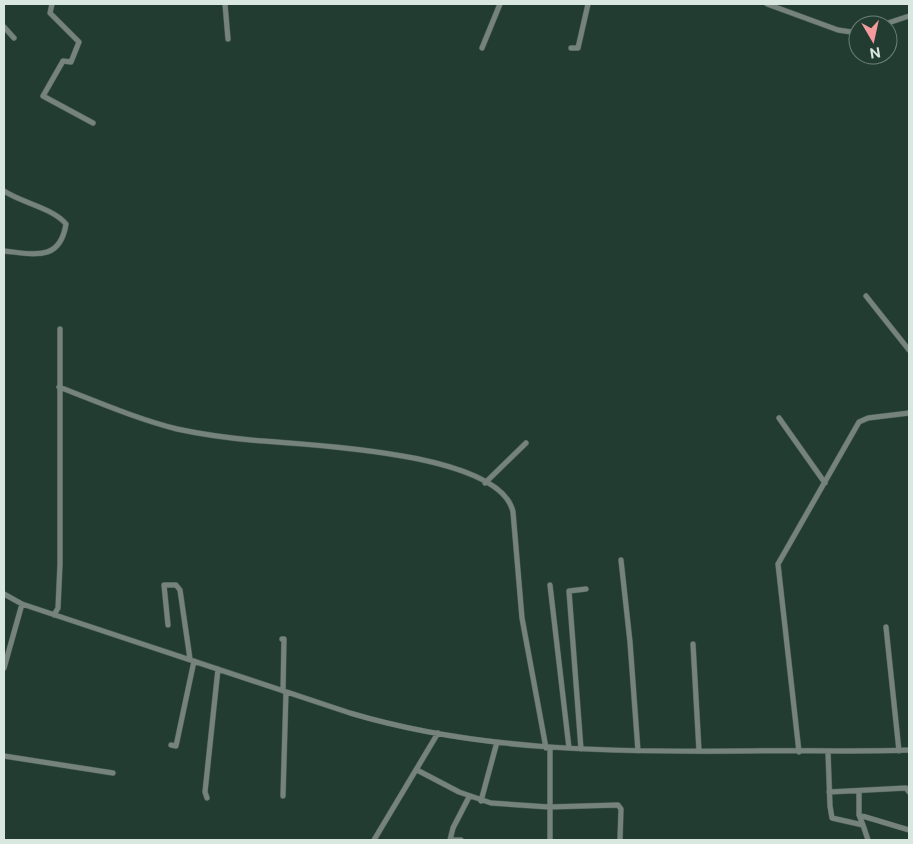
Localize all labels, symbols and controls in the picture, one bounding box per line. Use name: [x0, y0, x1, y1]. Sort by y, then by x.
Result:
north arrow: [848, 15, 898, 65]
text: N: [868, 44, 882, 62]

